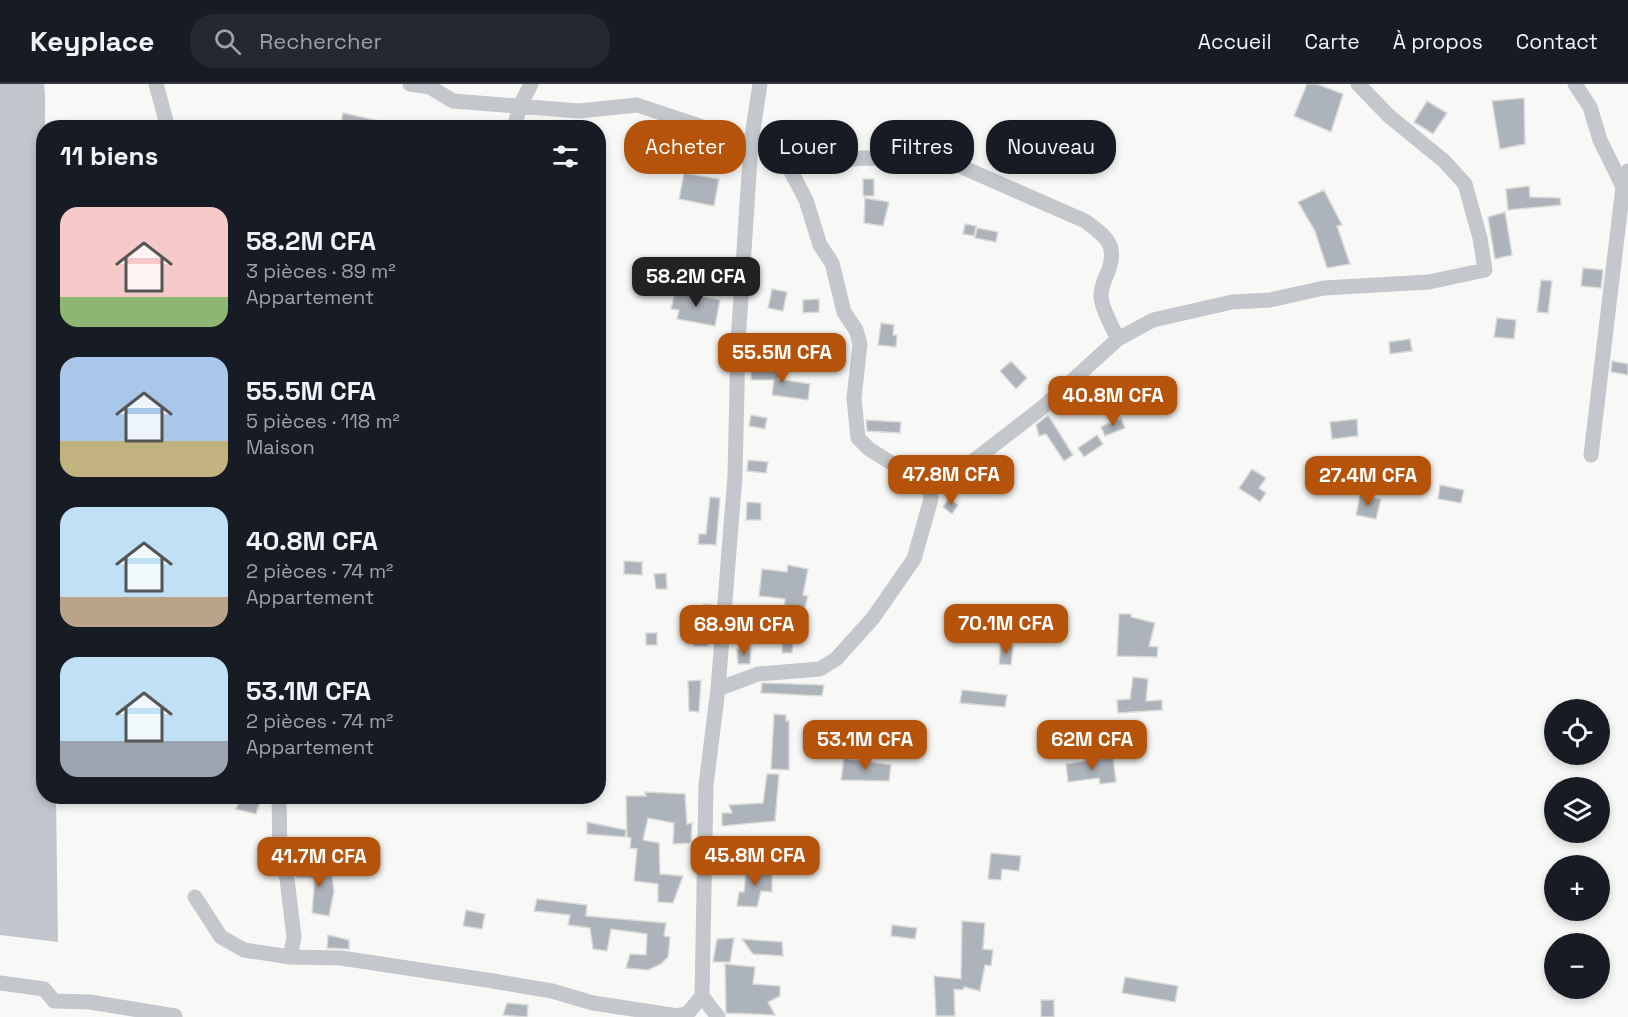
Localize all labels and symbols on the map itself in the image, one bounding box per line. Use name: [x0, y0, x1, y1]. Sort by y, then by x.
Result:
pin: 58.2M CFA: [627, 257, 765, 308]
pin: 55.5M CFA: [713, 333, 851, 384]
pin: 40.8M CFA: [1044, 376, 1182, 427]
pin: 47.8M CFA: [882, 455, 1020, 506]
pin: 27.4M CFA: [1299, 456, 1437, 507]
pin: 70.1M CFA: [937, 604, 1075, 655]
pin: 68.9M CFA: [675, 605, 813, 656]
pin: 53.1M CFA: [796, 720, 934, 771]
pin: 62M CFA: [1037, 720, 1147, 771]
pin: 45.8M CFA: [686, 836, 824, 887]
pin: 41.7M CFA: [250, 837, 388, 888]

